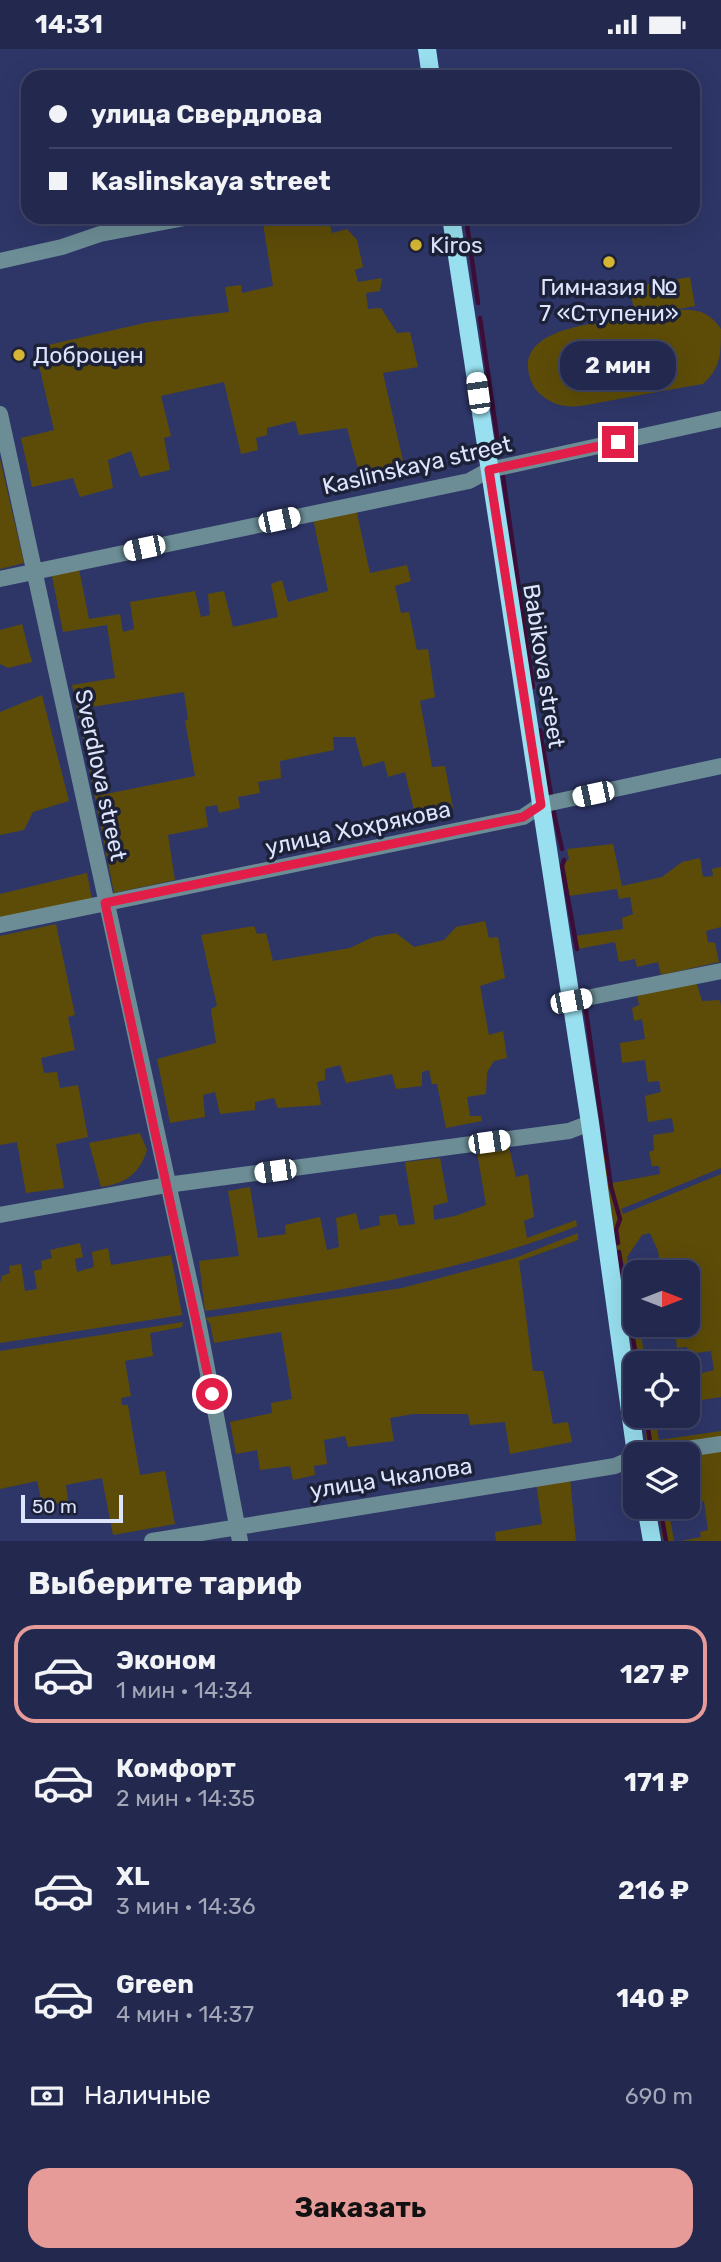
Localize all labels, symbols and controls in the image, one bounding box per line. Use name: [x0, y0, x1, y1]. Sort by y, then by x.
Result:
text: 14:31: [35, 9, 103, 40]
text: улица Свердлова: [91, 99, 322, 130]
text: Kaslinskaya street: [91, 166, 331, 197]
place label: Kiros: [430, 231, 483, 259]
marker: Kiros: [408, 237, 424, 253]
marker: Гимназия № 7 «Ступени»: [601, 254, 617, 270]
place label: Гимназия № 7 «Ступени»: [539, 273, 679, 327]
place label: Доброцен: [33, 341, 144, 369]
callout: 2 мин: [560, 341, 676, 389]
marker: Доброцен: [11, 347, 27, 363]
text: 2 мин: [585, 351, 651, 379]
car: [465, 371, 492, 415]
route end: [602, 426, 634, 458]
street label: Kaslinskaya street: [320, 430, 514, 500]
car: [257, 505, 302, 535]
car: [122, 533, 167, 563]
street label: Babikova street: [517, 582, 571, 750]
street label: Sverdlova street: [69, 687, 133, 863]
car: [571, 779, 616, 809]
street label: улица Хохрякова: [263, 795, 453, 861]
car: [549, 987, 594, 1015]
car: [467, 1129, 512, 1155]
car: [253, 1158, 298, 1184]
north arrow: [623, 1260, 700, 1337]
map controls: [623, 1260, 700, 1519]
button: locate: [623, 1351, 700, 1428]
route start: [196, 1378, 228, 1410]
button: layers: [623, 1442, 700, 1519]
street label: улица Чкалова: [308, 1451, 474, 1505]
scale bar: [21, 1492, 122, 1524]
text: 50 m: [32, 1495, 77, 1518]
text: Выберите тариф: [28, 1564, 302, 1602]
icon: car: [32, 1643, 95, 1706]
text: Эконом: [116, 1645, 216, 1676]
text: 127 ₽: [620, 1659, 689, 1690]
text: 1 мин · 14:34: [116, 1676, 252, 1704]
icon: car: [32, 1751, 95, 1814]
text: Комфорт: [116, 1753, 236, 1784]
text: 171 ₽: [624, 1767, 689, 1798]
text: 2 мин · 14:35: [116, 1784, 255, 1812]
icon: car: [32, 1859, 95, 1922]
text: XL: [116, 1861, 149, 1892]
text: 216 ₽: [618, 1875, 689, 1906]
text: 3 мин · 14:36: [116, 1892, 256, 1920]
icon: car: [32, 1967, 95, 2030]
text: Green: [116, 1969, 194, 2000]
text: 140 ₽: [616, 1983, 689, 2014]
text: 4 мин · 14:37: [116, 2000, 254, 2028]
icon: cash: [28, 2077, 66, 2115]
text: Наличные: [84, 2080, 211, 2111]
text: 690 m: [625, 2082, 693, 2110]
button: Заказать: [28, 2168, 693, 2248]

